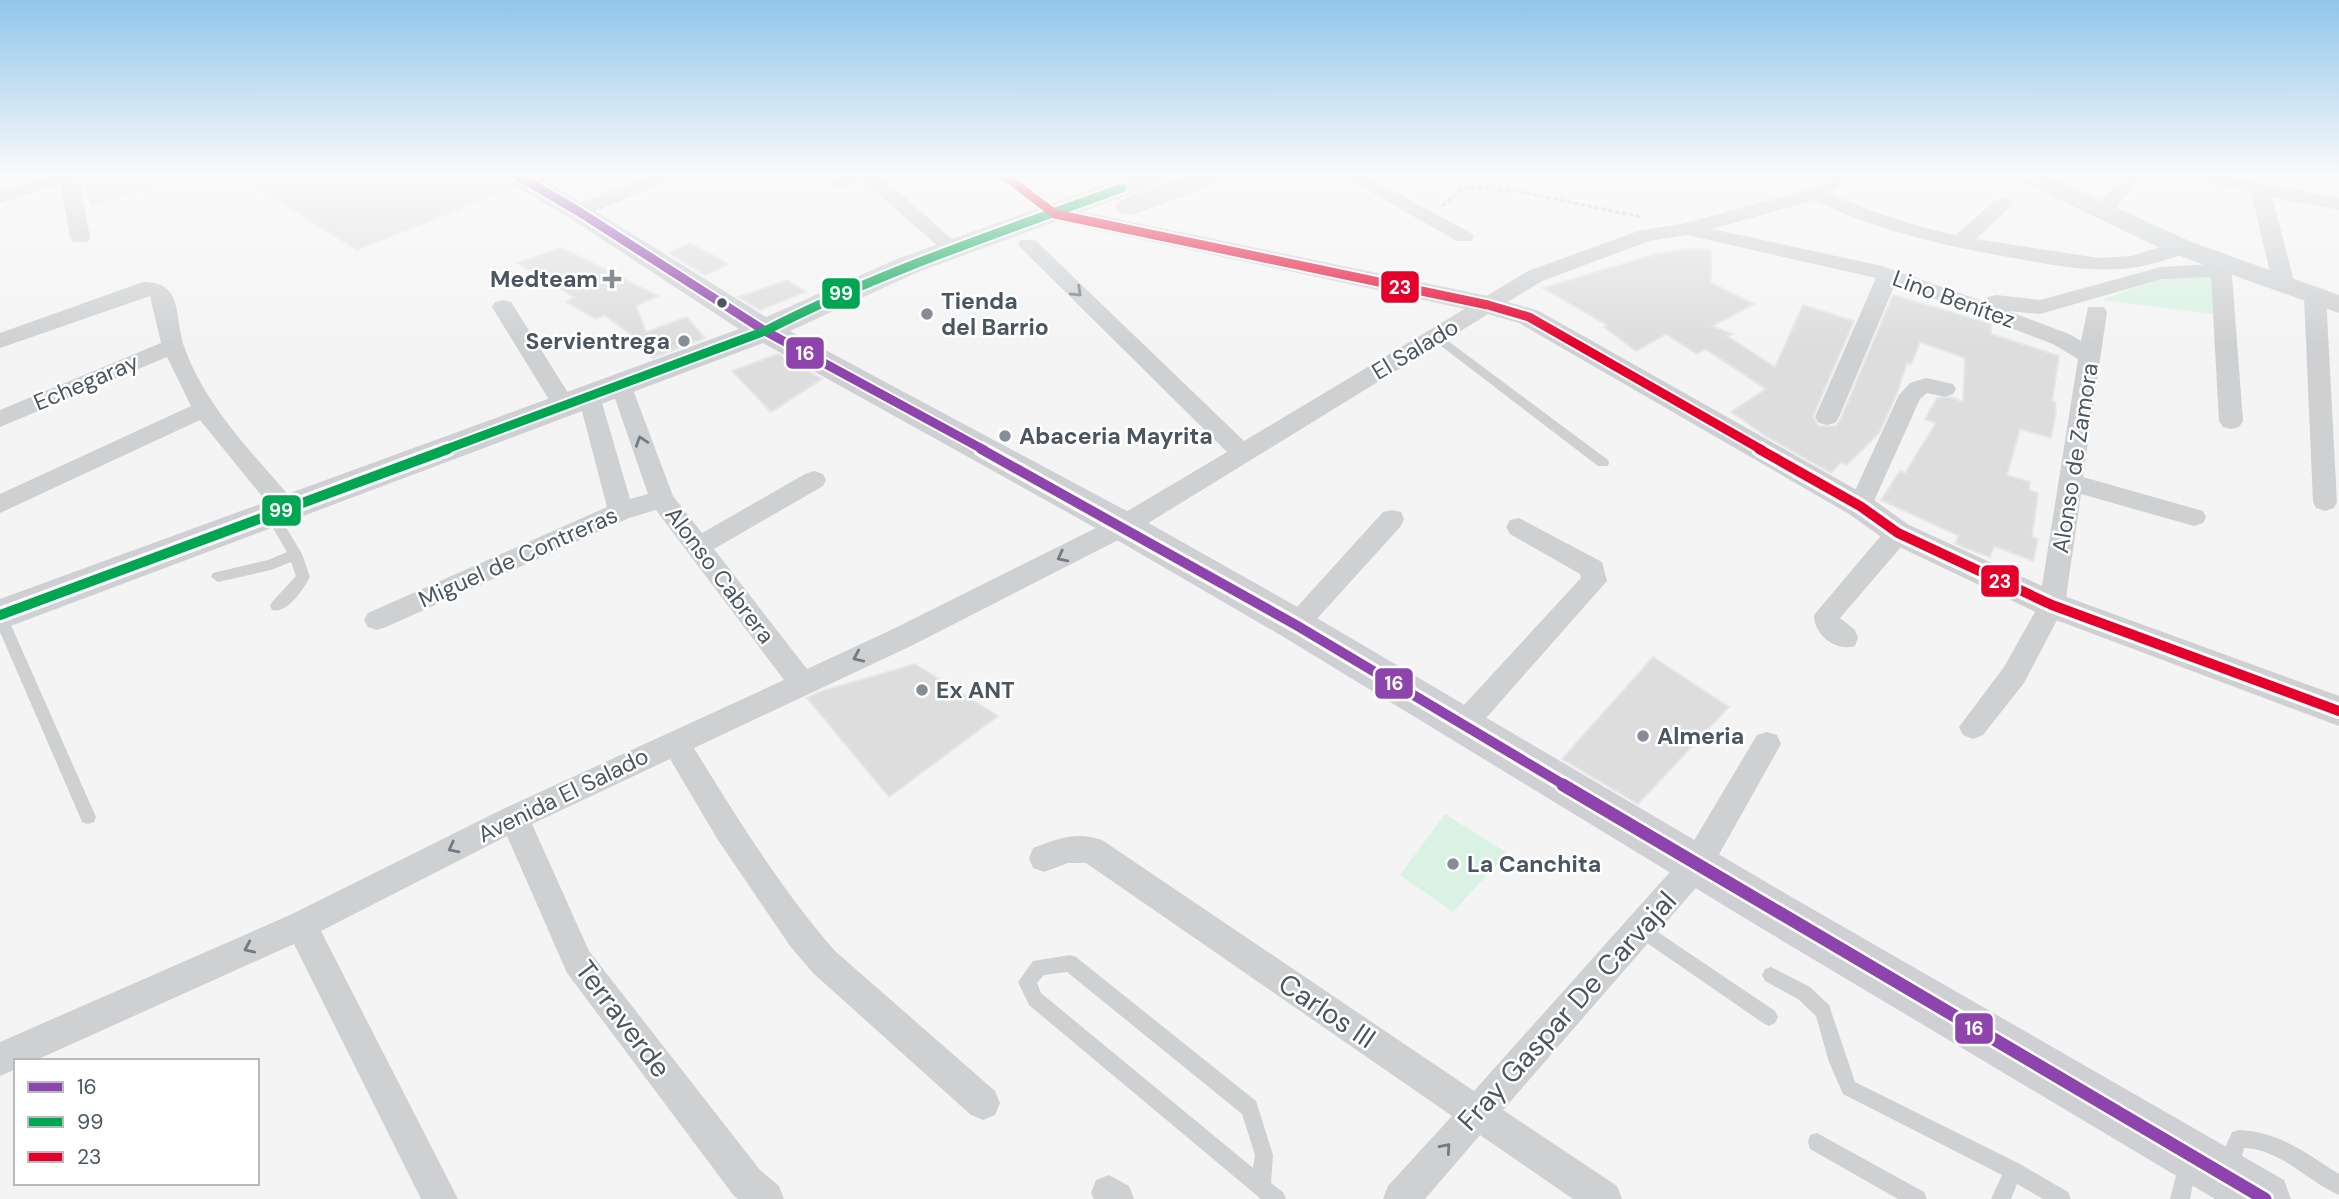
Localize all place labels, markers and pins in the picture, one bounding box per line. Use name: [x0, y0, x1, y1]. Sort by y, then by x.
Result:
place label: Medteam: [490, 264, 598, 294]
marker: Medteam: [604, 271, 620, 287]
place label: Tienda del Barrio: [941, 286, 1049, 342]
unlabelled marker: [715, 296, 729, 310]
marker: Tienda del Barrio: [919, 306, 935, 322]
place label: Servientrega: [526, 326, 670, 356]
marker: Servientrega: [676, 333, 692, 349]
place label: Abaceria Mayrita: [1019, 421, 1213, 451]
marker: Abaceria Mayrita: [997, 428, 1013, 444]
place label: Ex ANT: [936, 675, 1015, 705]
marker: Ex ANT: [914, 682, 930, 698]
place label: Almeria: [1657, 721, 1744, 751]
marker: Almeria: [1635, 728, 1651, 744]
place label: La Canchita: [1467, 849, 1601, 879]
marker: La Canchita: [1445, 856, 1461, 872]

